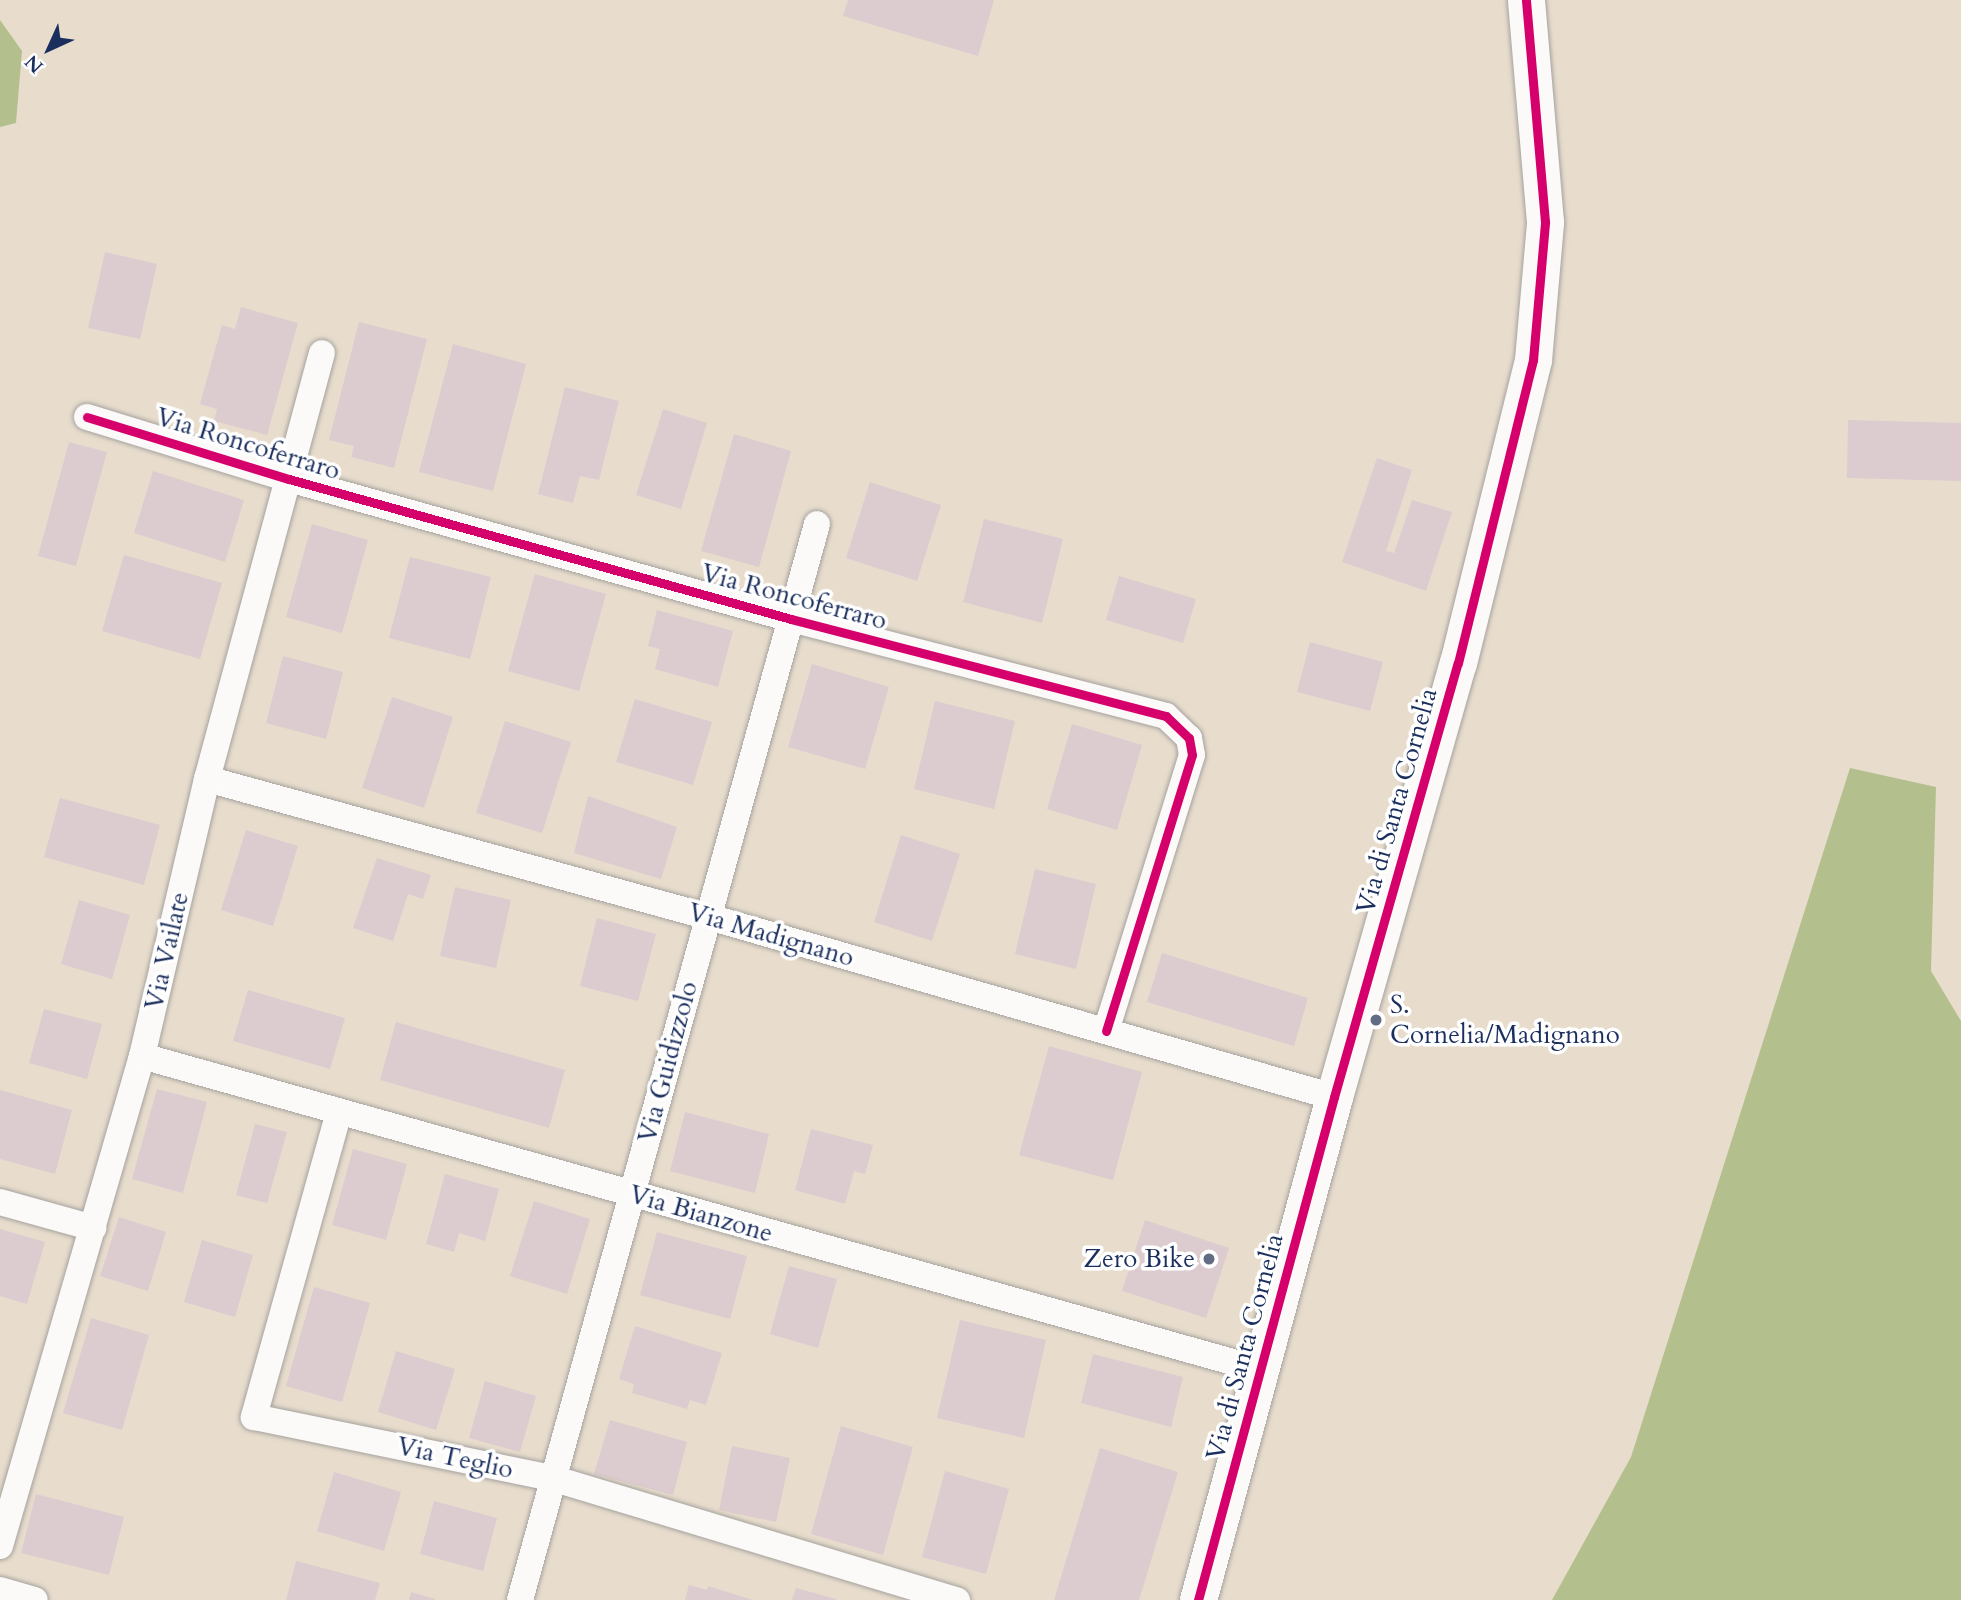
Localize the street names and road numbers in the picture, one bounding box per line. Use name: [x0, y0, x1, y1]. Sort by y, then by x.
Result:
street label: Via Roncoferraro: [152, 401, 344, 487]
street label: Via Roncoferraro: [698, 557, 890, 637]
street label: Via di Santa Cornelia: [1350, 685, 1444, 917]
street label: Via Vailate: [138, 889, 196, 1013]
street label: Via Madignano: [685, 896, 857, 974]
street label: Via Guidizzolo: [631, 978, 705, 1146]
street label: Via Bianzone: [626, 1179, 776, 1249]
street label: Via di Santa Cornelia: [1200, 1230, 1290, 1464]
street label: Via Teglio: [394, 1430, 516, 1486]

